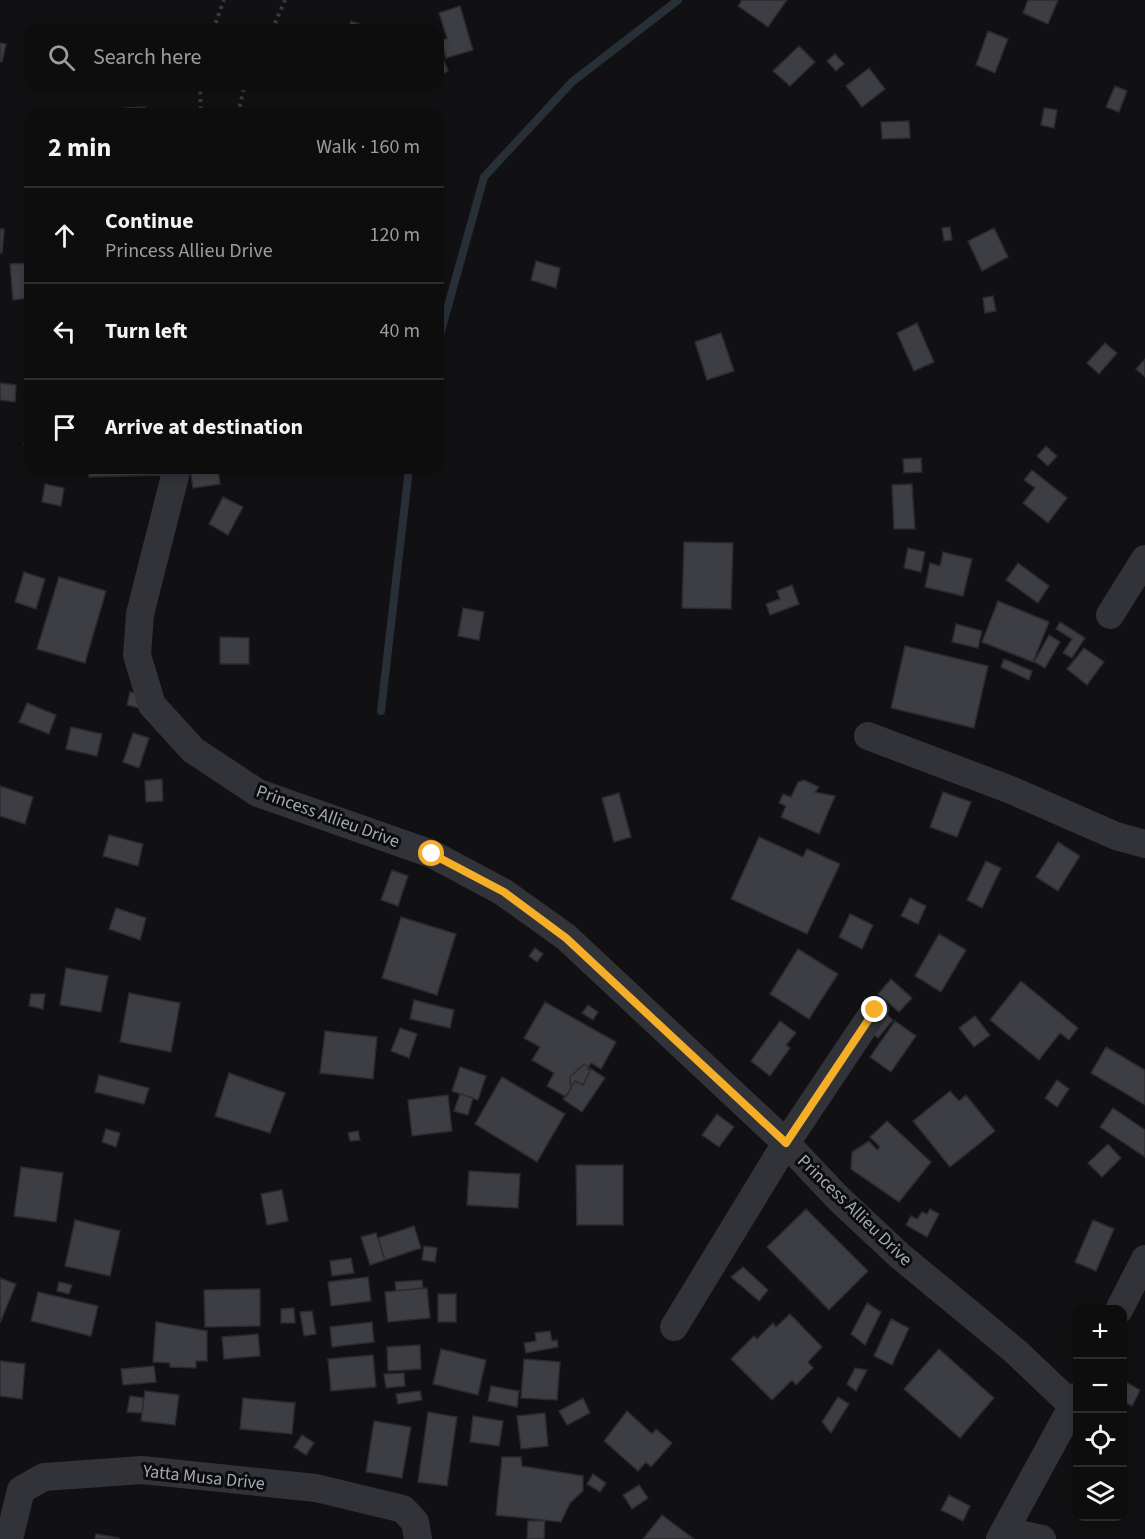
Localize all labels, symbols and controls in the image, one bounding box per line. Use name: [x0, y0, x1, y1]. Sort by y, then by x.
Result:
search box: [24, 24, 444, 90]
icon: search: [45, 41, 78, 74]
text: Search here: [93, 41, 201, 73]
text: 2 min: [48, 129, 111, 166]
text: Walk · 160 m: [316, 133, 420, 161]
text: Continue: [105, 205, 194, 237]
icon: ahead: [48, 219, 81, 252]
text: 120 m: [370, 221, 420, 249]
text: Princess Allieu Drive: [105, 237, 273, 265]
icon: left: [48, 315, 81, 348]
text: Turn left: [105, 315, 187, 347]
text: 40 m: [380, 317, 420, 345]
icon: arrive: [48, 411, 81, 444]
text: Arrive at destination: [105, 411, 303, 443]
street label: Princess Allieu Drive: [253, 779, 403, 854]
route start: [418, 840, 444, 866]
route end: [861, 996, 887, 1022]
street label: Princess Allieu Drive: [792, 1149, 918, 1272]
map controls: [1073, 1305, 1127, 1521]
button: +: [1073, 1305, 1127, 1359]
button: −: [1073, 1359, 1127, 1413]
button: locate: [1073, 1413, 1127, 1467]
street label: Yatta Musa Drive: [141, 1459, 266, 1496]
button: layers: [1073, 1467, 1127, 1521]

